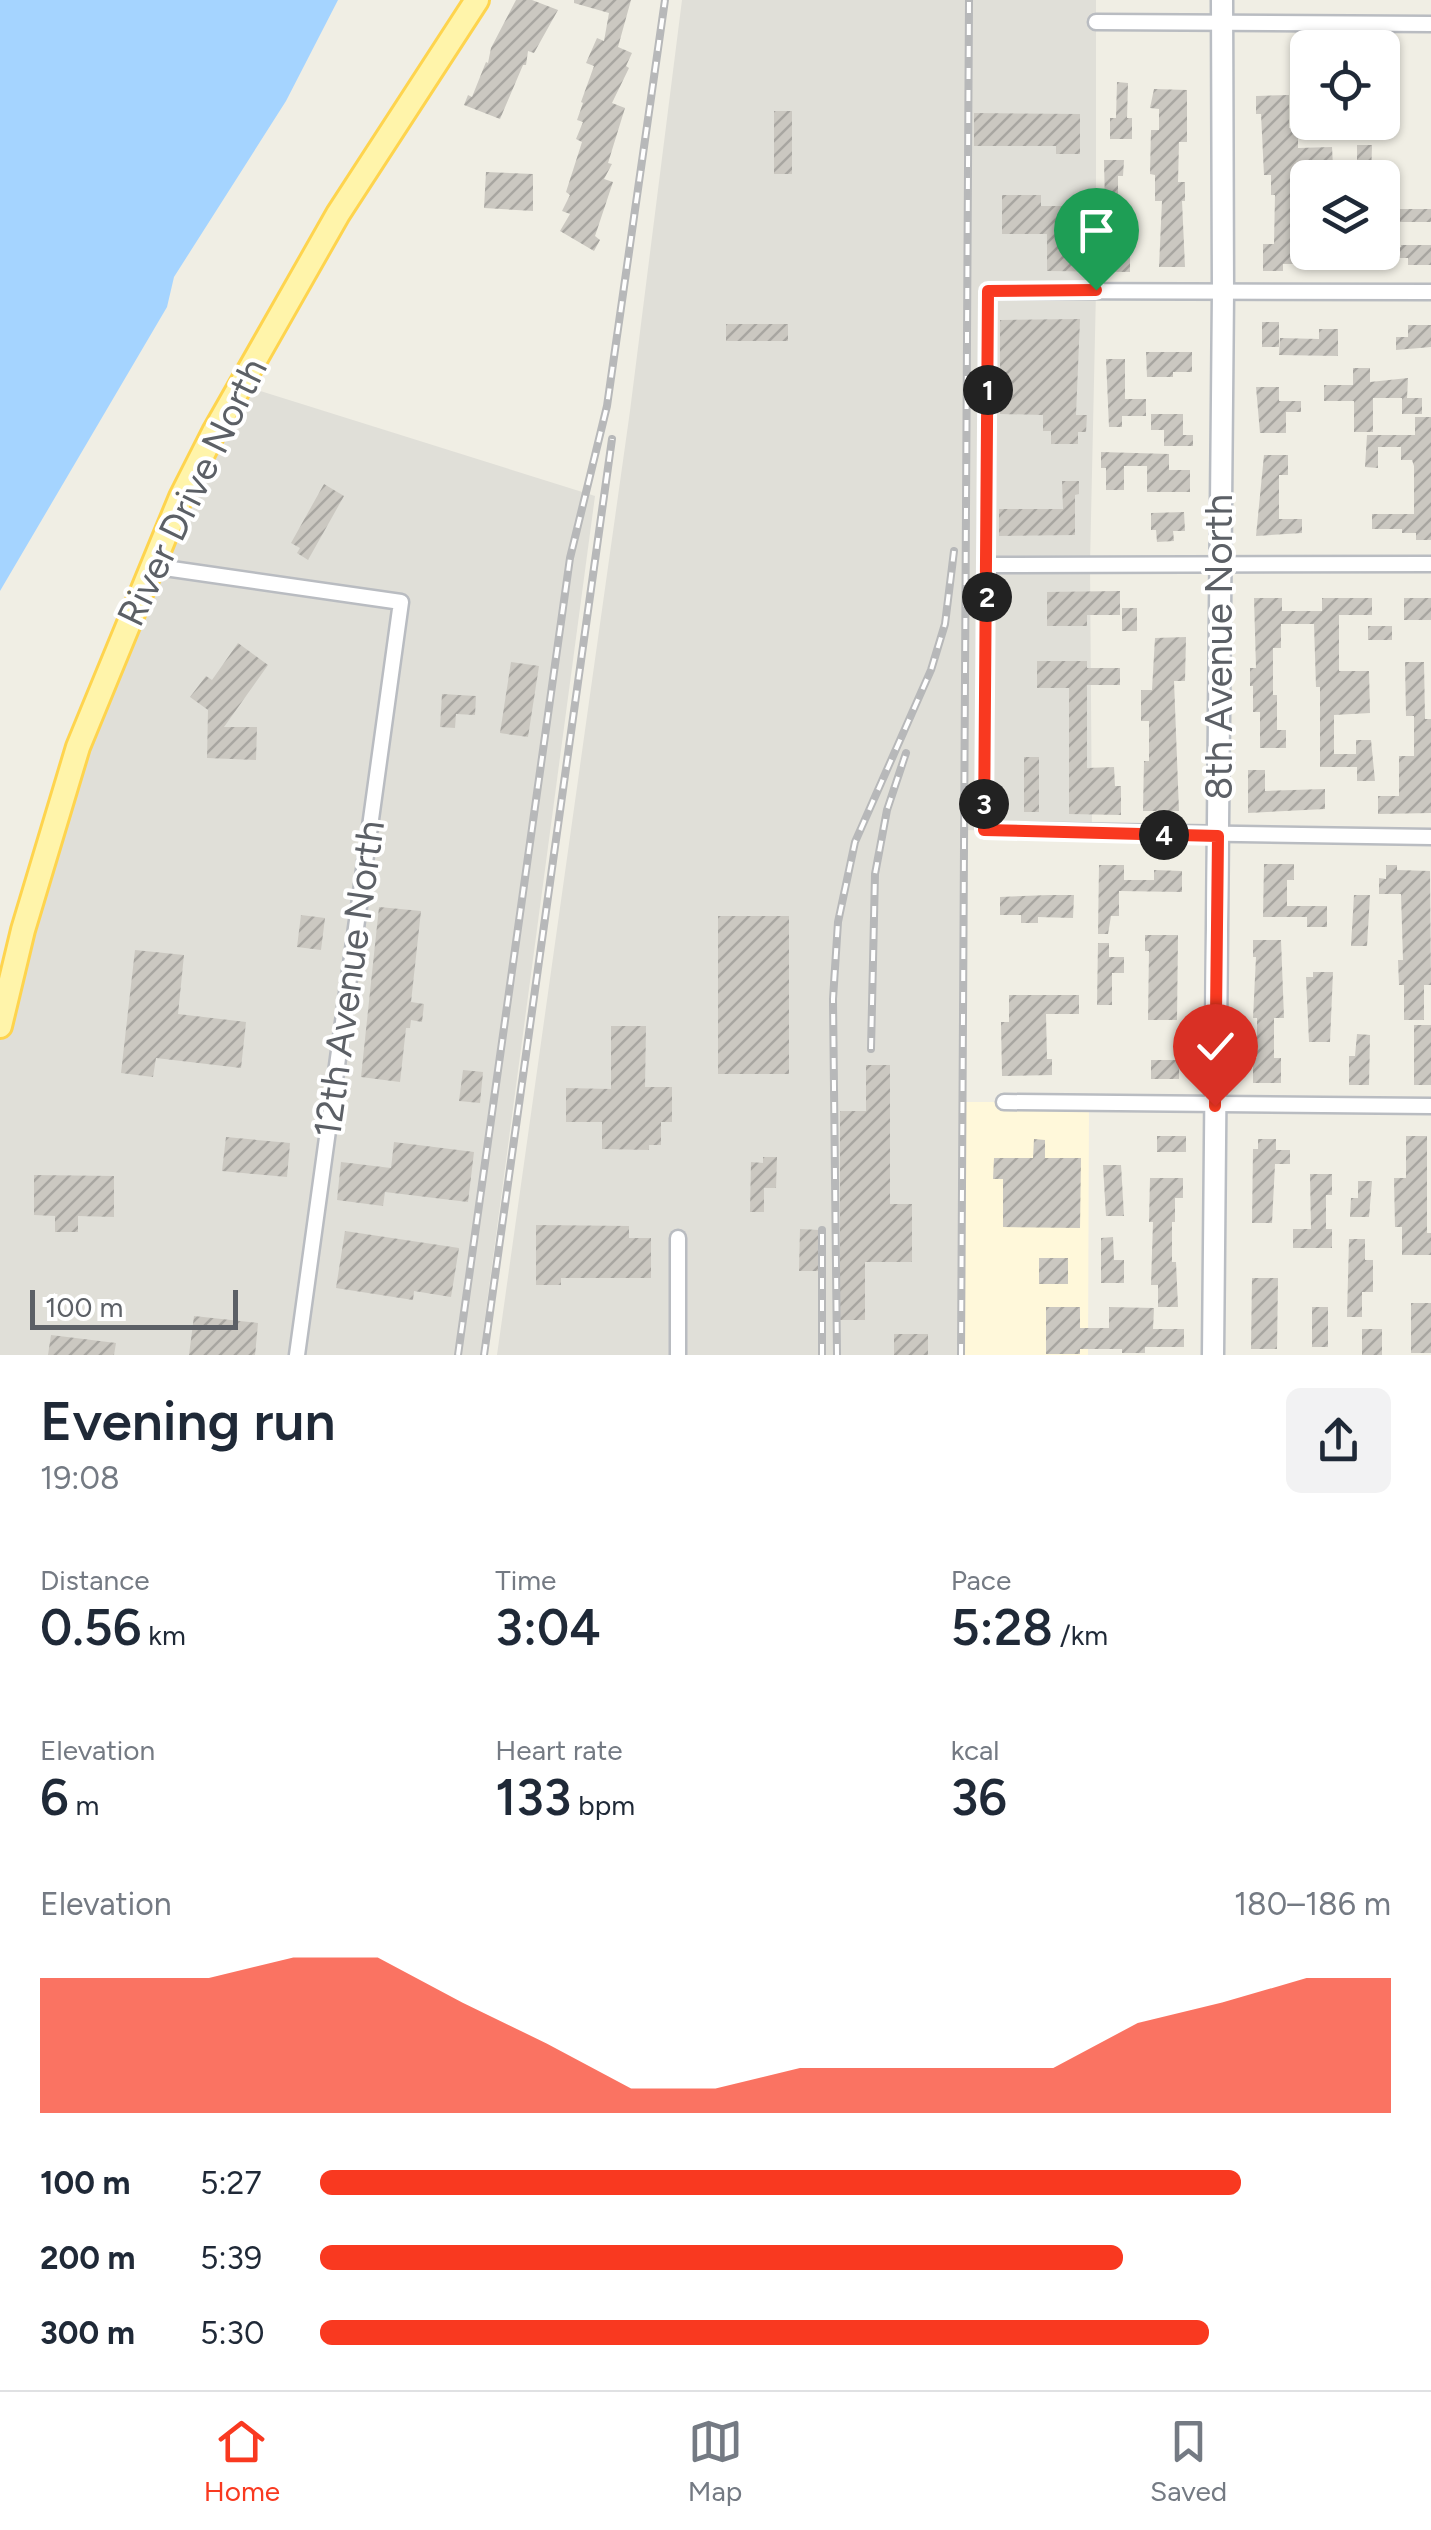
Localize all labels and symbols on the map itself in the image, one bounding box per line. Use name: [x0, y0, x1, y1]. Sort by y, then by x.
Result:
pin: [1054, 188, 1139, 291]
street label: River Drive North: [107, 351, 277, 633]
pin: 1: [963, 365, 1013, 415]
street label: 8th Avenue North: [1196, 494, 1242, 800]
pin: 2: [962, 572, 1012, 622]
pin: 3: [959, 779, 1009, 829]
pin: 4: [1139, 810, 1189, 860]
street label: 12th Avenue North: [304, 818, 394, 1140]
pin: [1173, 1004, 1258, 1107]
scale bar: [30, 1285, 238, 1330]

